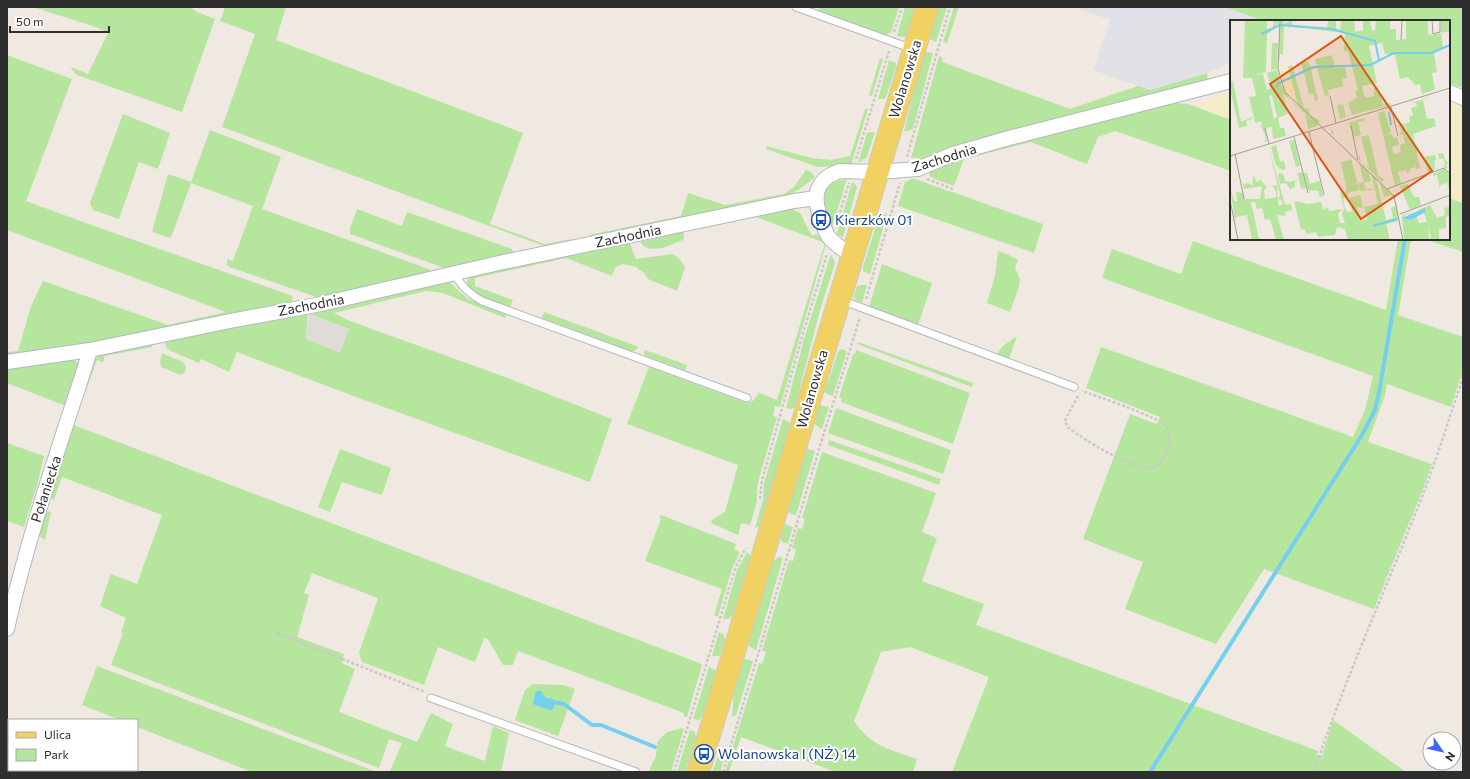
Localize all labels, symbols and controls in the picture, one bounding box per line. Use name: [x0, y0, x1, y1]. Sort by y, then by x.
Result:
scale bar: [10, 8, 109, 34]
text: 50 m: [16, 14, 44, 28]
inset map: [1230, 20, 1450, 240]
street label: Wolanowska: [885, 38, 925, 120]
street label: Zachodnia: [909, 140, 978, 175]
bus stop icon: Kierzków 01: [810, 209, 832, 231]
place label: Kierzków 01: [835, 211, 912, 228]
street label: Zachodnia: [593, 220, 662, 251]
street label: Zachodnia: [276, 290, 345, 319]
street label: Wolanowska: [792, 348, 831, 430]
street label: Połaniecka: [27, 453, 64, 524]
legend: [8, 719, 138, 771]
text: Ulica: [44, 727, 71, 741]
north arrow: [1422, 731, 1462, 771]
bus stop icon: Wolanowska I (NŻ) 14: [693, 743, 715, 765]
place label: Wolanowska I (NŻ) 14: [718, 745, 857, 762]
text: Park: [44, 747, 70, 761]
text: N: [1443, 750, 1458, 764]

